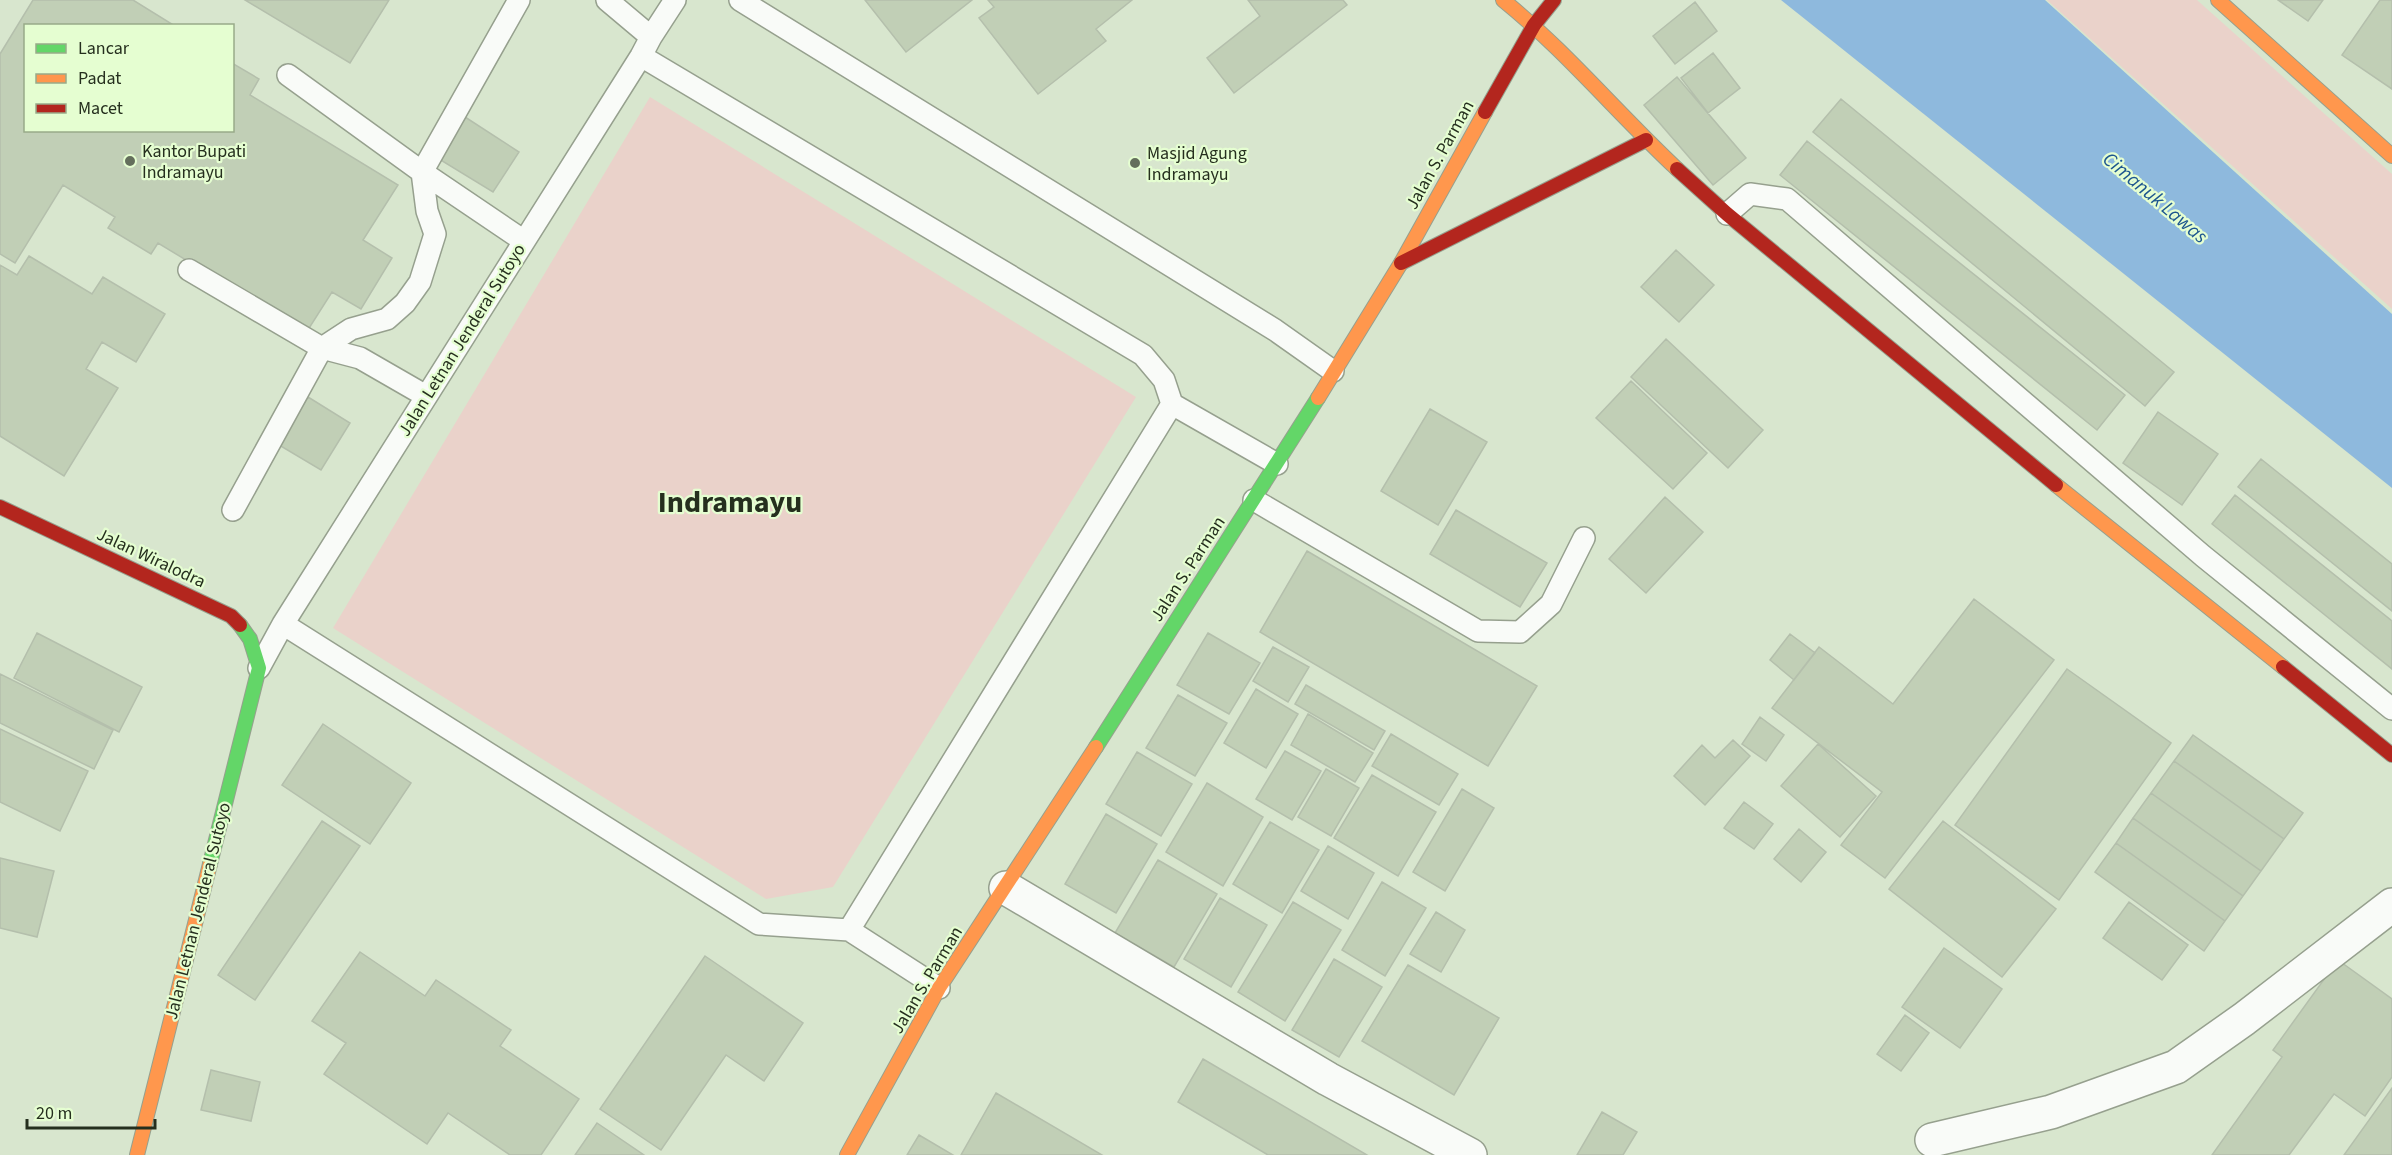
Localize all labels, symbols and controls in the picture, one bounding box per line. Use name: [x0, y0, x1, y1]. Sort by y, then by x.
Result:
legend: [24, 24, 234, 132]
text: Lancar: [78, 36, 130, 61]
text: Padat: [78, 66, 121, 91]
text: Macet: [78, 96, 123, 121]
street label: Jalan S. Parman: [1400, 96, 1480, 214]
place label: Kantor Bupati Indramayu: [142, 139, 246, 185]
place label: Masjid Agung Indramayu: [1147, 141, 1247, 187]
water label: Cimanuk Lawas: [2096, 146, 2214, 250]
marker: Kantor Bupati Indramayu: [123, 154, 137, 168]
marker: Masjid Agung Indramayu: [1128, 156, 1142, 170]
street label: Jalan Letnan Jenderal Sutoyo: [392, 239, 532, 441]
district label: Indramayu: [658, 481, 802, 524]
street label: Jalan S. Parman: [1145, 511, 1231, 627]
street label: Jalan Wiralodra: [92, 522, 210, 594]
street label: Jalan Letnan Jenderal Sutoyo: [159, 800, 237, 1022]
street label: Jalan S. Parman: [885, 922, 969, 1038]
scale bar: [27, 1092, 154, 1130]
text: 20 m: [36, 1101, 72, 1126]

